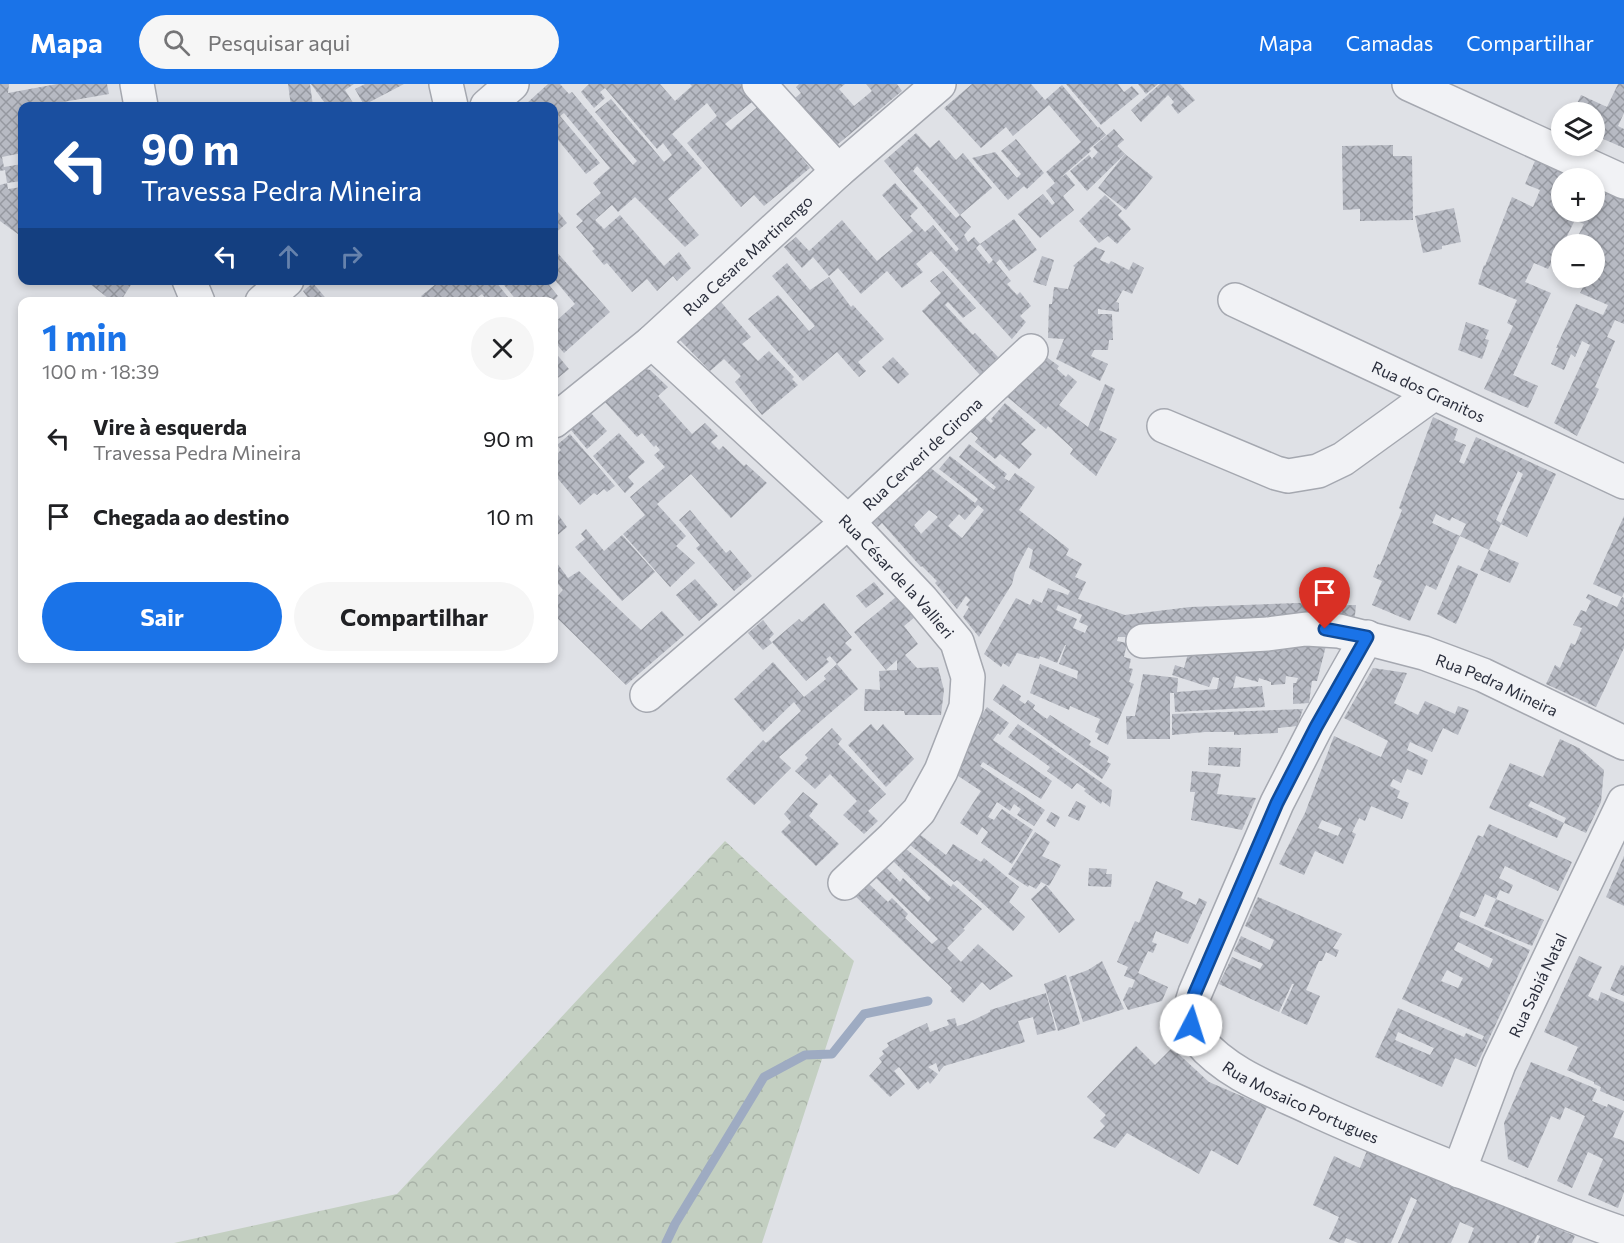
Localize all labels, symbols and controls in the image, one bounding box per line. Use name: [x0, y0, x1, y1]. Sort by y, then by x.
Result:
search box: [139, 15, 559, 69]
text: Mapa: [30, 25, 103, 59]
icon: search: [160, 26, 193, 59]
text: Pesquisar aqui: [208, 29, 350, 56]
text: Mapa: [1259, 30, 1313, 55]
text: Camadas: [1346, 30, 1433, 55]
text: Compartilhar: [1466, 30, 1594, 55]
map controls: [1551, 102, 1605, 288]
button: layers: [1551, 102, 1605, 156]
text: 90 m: [141, 122, 240, 174]
icon: left: [42, 126, 120, 204]
button: +: [1551, 168, 1605, 222]
text: Travessa Pedra Mineira: [141, 174, 422, 207]
street label: Rua Cesare Martinengo: [678, 190, 816, 319]
button: −: [1551, 234, 1605, 288]
icon: left: [209, 240, 242, 273]
icon: ahead: [272, 240, 305, 273]
icon: right: [335, 240, 368, 273]
text: 1 min: [42, 314, 127, 358]
button: close: [471, 317, 534, 380]
street label: Rua dos Granitos: [1369, 356, 1488, 425]
text: 100 m · 18:39: [42, 359, 159, 383]
street label: Rua Cerveri de Girona: [858, 393, 985, 514]
text: Vire à esquerda: [93, 413, 247, 440]
icon: left: [42, 422, 75, 455]
text: 90 m: [483, 425, 534, 452]
text: Travessa Pedra Mineira: [93, 440, 301, 464]
icon: arrive: [42, 500, 75, 533]
text: Chegada ao destino: [93, 503, 289, 530]
text: 10 m: [487, 503, 534, 530]
street label: Rua César de la Vallieri: [836, 510, 959, 642]
pin: [1299, 567, 1350, 629]
icon: arrive: [1308, 576, 1341, 609]
button: Sair: [42, 582, 282, 651]
button: Compartilhar: [294, 582, 534, 651]
street label: Rua Pedra Mineira: [1433, 649, 1562, 719]
street label: Rua Sabiá Natal: [1504, 930, 1570, 1040]
position arrow: [1159, 993, 1223, 1057]
street label: Rua Mosaico Portugues: [1220, 1056, 1382, 1146]

